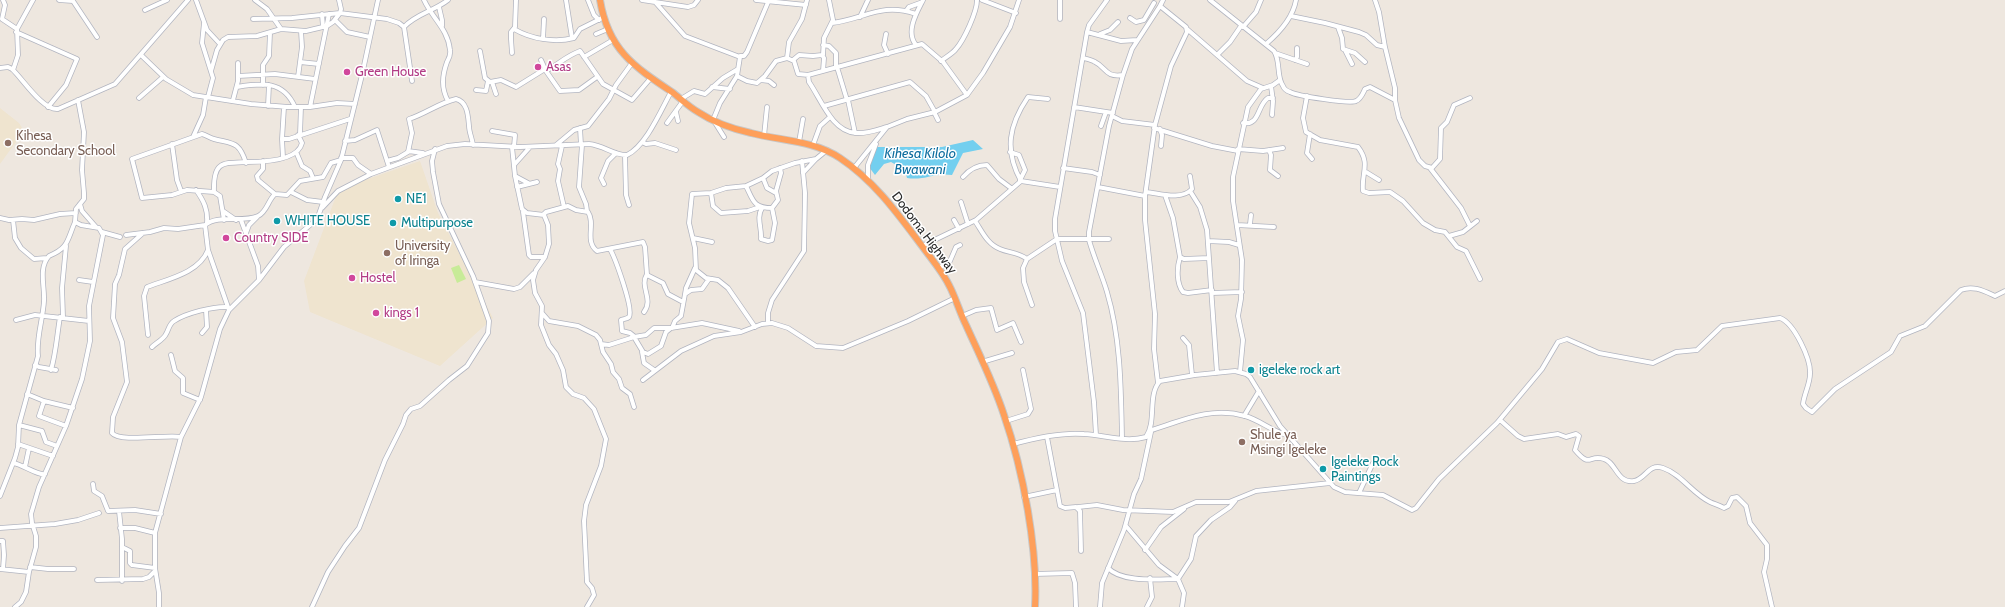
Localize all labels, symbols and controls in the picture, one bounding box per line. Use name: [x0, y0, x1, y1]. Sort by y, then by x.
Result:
place label: Asas: [546, 59, 571, 75]
marker: Asas: [533, 62, 543, 72]
place label: Green House: [355, 64, 426, 80]
marker: Green House: [342, 67, 352, 77]
place label: Kihesa Secondary School: [16, 128, 115, 159]
marker: Kihesa Secondary School: [3, 138, 13, 148]
water label: Kihesa Kilolo Bwawani: [884, 146, 956, 178]
street label: Dodoma Highway: [888, 189, 960, 277]
place label: NE1: [406, 191, 427, 207]
marker: NE1: [393, 194, 403, 204]
place label: WHITE HOUSE: [285, 213, 370, 229]
place label: Multipurpose: [401, 215, 473, 231]
marker: WHITE HOUSE: [272, 216, 282, 226]
marker: Multipurpose: [388, 218, 398, 228]
place label: Country SIDE: [234, 230, 308, 246]
marker: Country SIDE: [221, 233, 231, 243]
place label: University of Iringa: [395, 238, 450, 269]
marker: University of Iringa: [382, 248, 392, 258]
place label: Hostel: [360, 270, 396, 286]
marker: Hostel: [347, 273, 357, 283]
place label: kings 1: [384, 305, 419, 321]
marker: kings 1: [371, 308, 381, 318]
place label: igeleke rock art: [1259, 362, 1340, 378]
marker: igeleke rock art: [1246, 365, 1256, 375]
place label: Shule ya Msingi Igeleke: [1250, 427, 1326, 458]
marker: Shule ya Msingi Igeleke: [1237, 437, 1247, 447]
place label: Igeleke Rock Paintings: [1331, 454, 1398, 485]
marker: Igeleke Rock Paintings: [1318, 464, 1328, 474]

